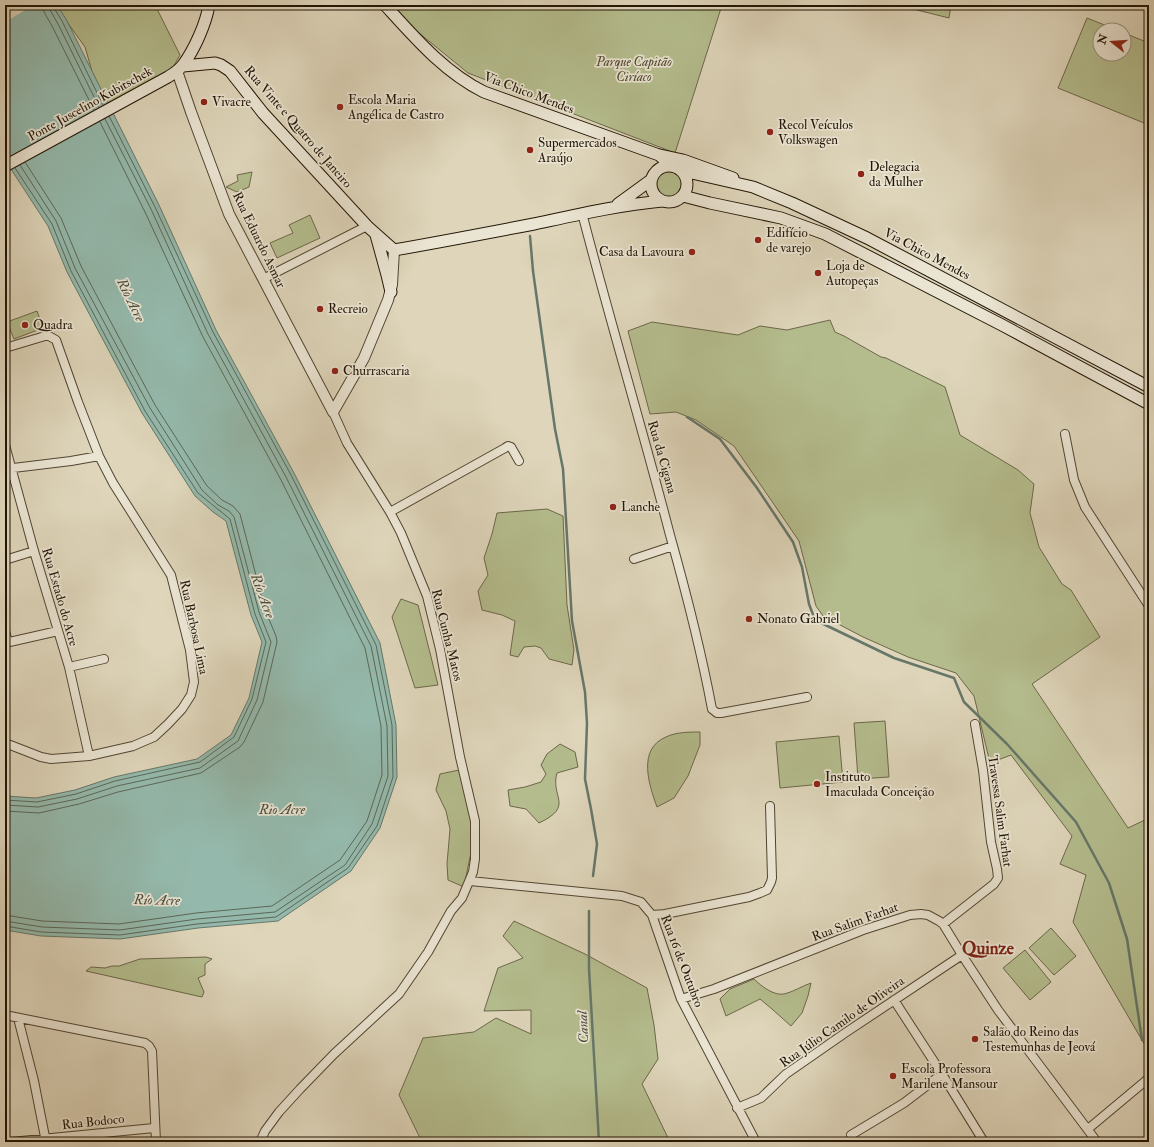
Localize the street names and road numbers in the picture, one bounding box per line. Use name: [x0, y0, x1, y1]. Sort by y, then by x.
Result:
street label: Ponte Juscelino Kubitschek: [25, 63, 156, 145]
street label: Rua Vinte e Quatro de Janeiro: [241, 63, 355, 191]
street label: Via Chico Mendes: [482, 68, 577, 118]
street label: Rua Eduardo Asmar: [229, 189, 289, 291]
street label: Via Chico Mendes: [881, 225, 973, 284]
street label: Rua da Cigana: [644, 419, 680, 496]
street label: Rua Estado do Acre: [38, 546, 82, 649]
street label: Rua Barbosa Lima: [176, 578, 212, 676]
street label: Rua Cunha Matos: [428, 587, 466, 683]
street label: Travessa Salim Farhat: [984, 754, 1016, 868]
street label: Rua Salim Farhat: [810, 899, 900, 945]
street label: Rua 16 de Outubro: [657, 912, 707, 1010]
street label: Rua Júlio Camilo de Oliveira: [777, 973, 908, 1071]
street label: Rua Bodoco: [61, 1111, 125, 1133]

